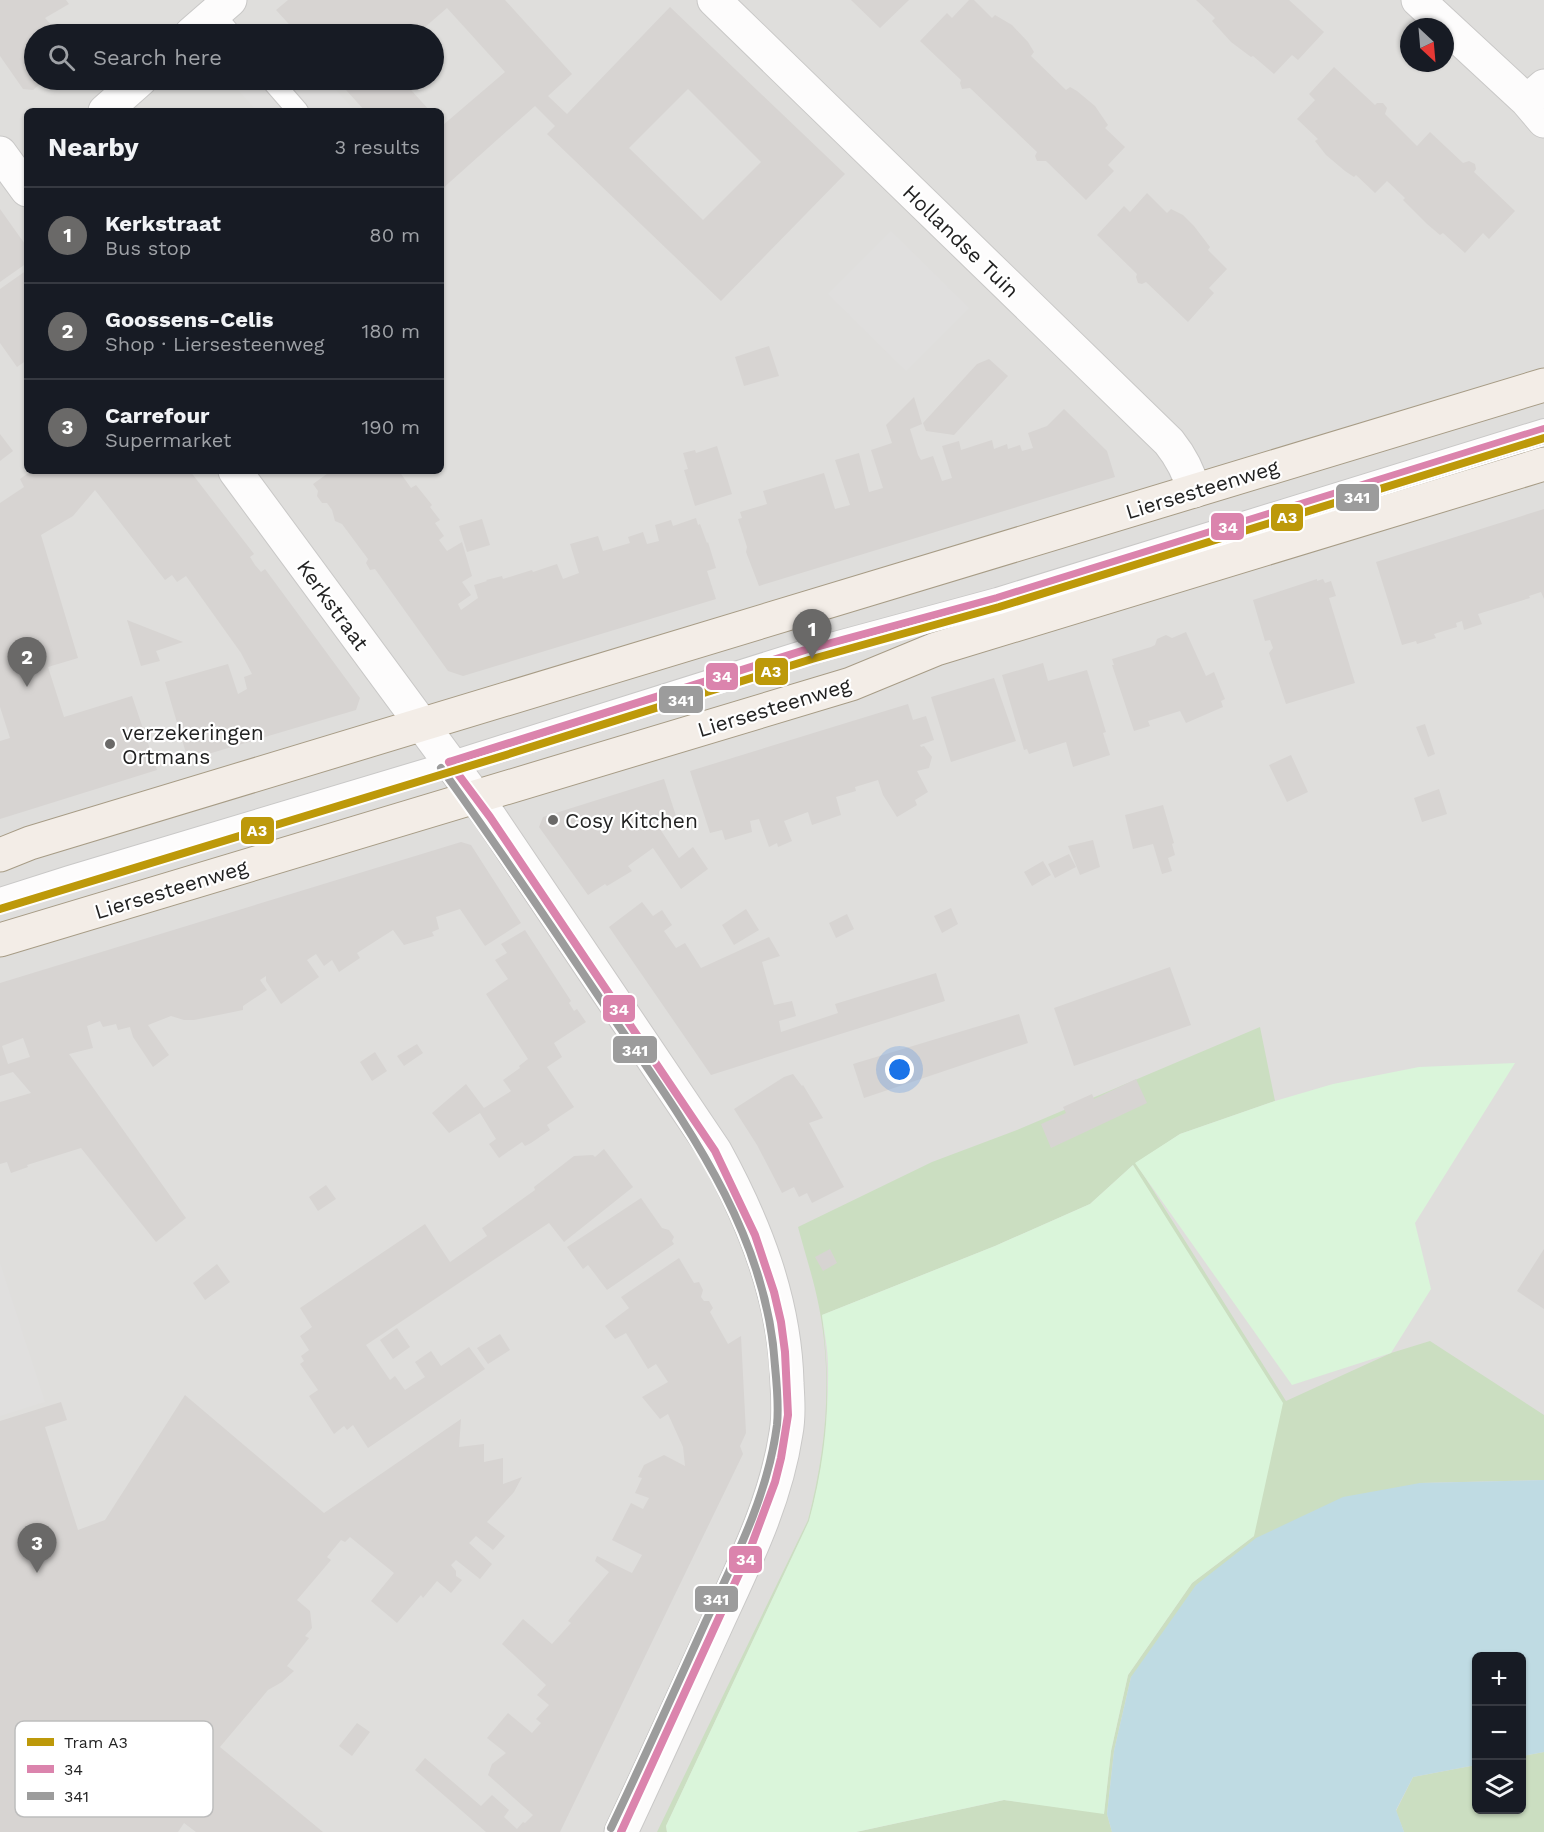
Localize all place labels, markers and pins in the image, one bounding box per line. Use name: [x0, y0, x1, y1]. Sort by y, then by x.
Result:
pin: 1: [792, 610, 832, 659]
pin: 2: [8, 638, 46, 687]
place label: verzekeringen Ortmans: [122, 720, 264, 769]
marker: verzekeringen Ortmans: [103, 737, 117, 751]
place label: Cosy Kitchen: [565, 808, 698, 833]
marker: Cosy Kitchen: [546, 813, 560, 827]
pin: 3: [18, 1524, 57, 1573]

